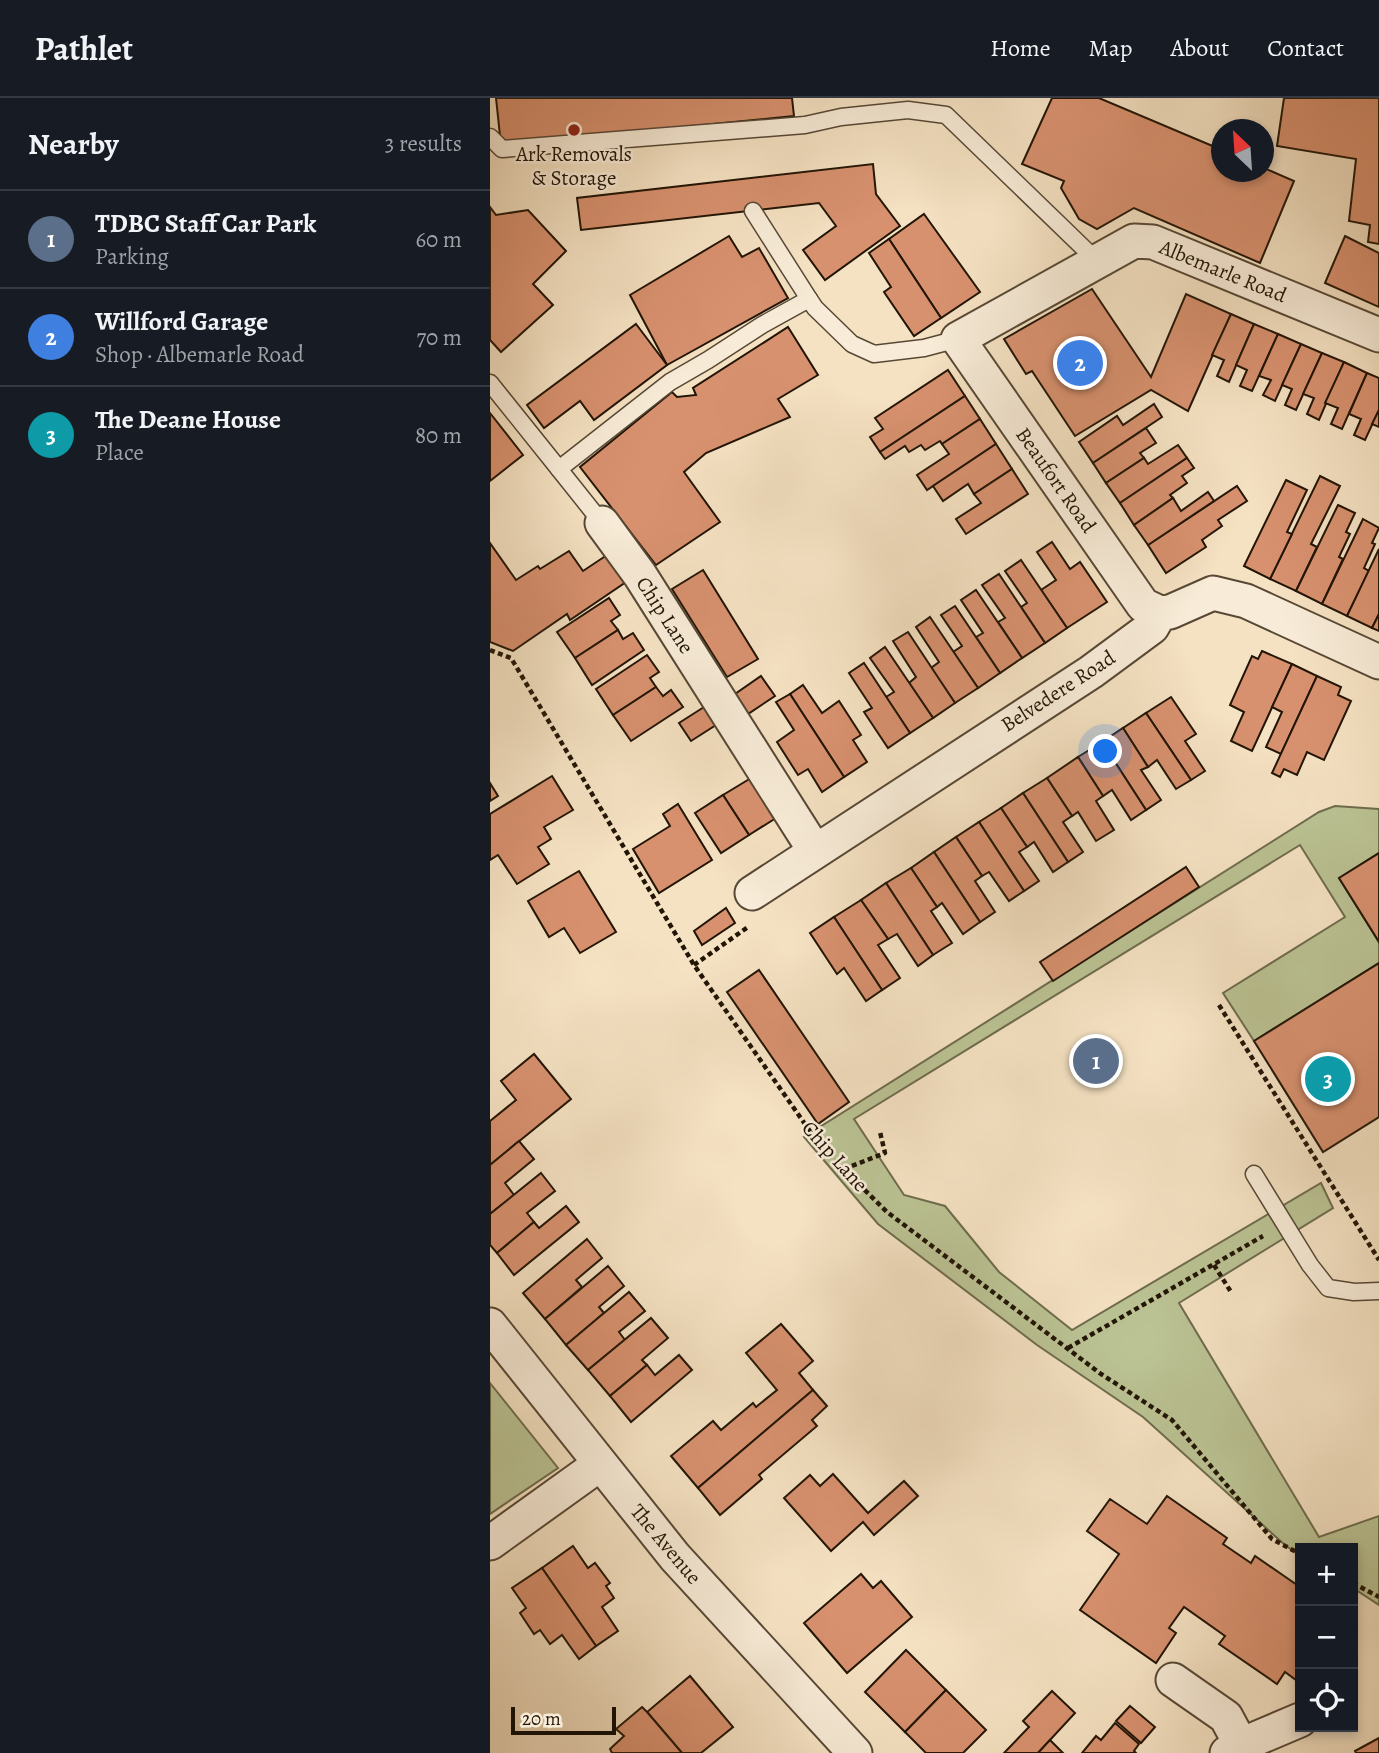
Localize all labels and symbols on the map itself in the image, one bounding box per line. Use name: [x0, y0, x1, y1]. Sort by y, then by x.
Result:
north arrow: [1211, 119, 1274, 182]
marker: Ark Removals & Storage: [566, 122, 582, 138]
place label: Ark Removals & Storage: [515, 140, 632, 192]
street label: Albemarle Road: [1154, 232, 1291, 309]
pin: 2: [1057, 337, 1103, 389]
street label: Beaufort Road: [1009, 422, 1103, 539]
street label: Chip Lane: [630, 571, 700, 659]
street label: Belvedere Road: [995, 643, 1121, 738]
your location: [1088, 734, 1122, 768]
pin: 1: [1073, 1035, 1119, 1087]
pin: 3: [1305, 1053, 1351, 1105]
street label: Chip Lane: [796, 1114, 874, 1198]
street label: The Avenue: [624, 1498, 708, 1590]
scale bar: [511, 1704, 616, 1736]

